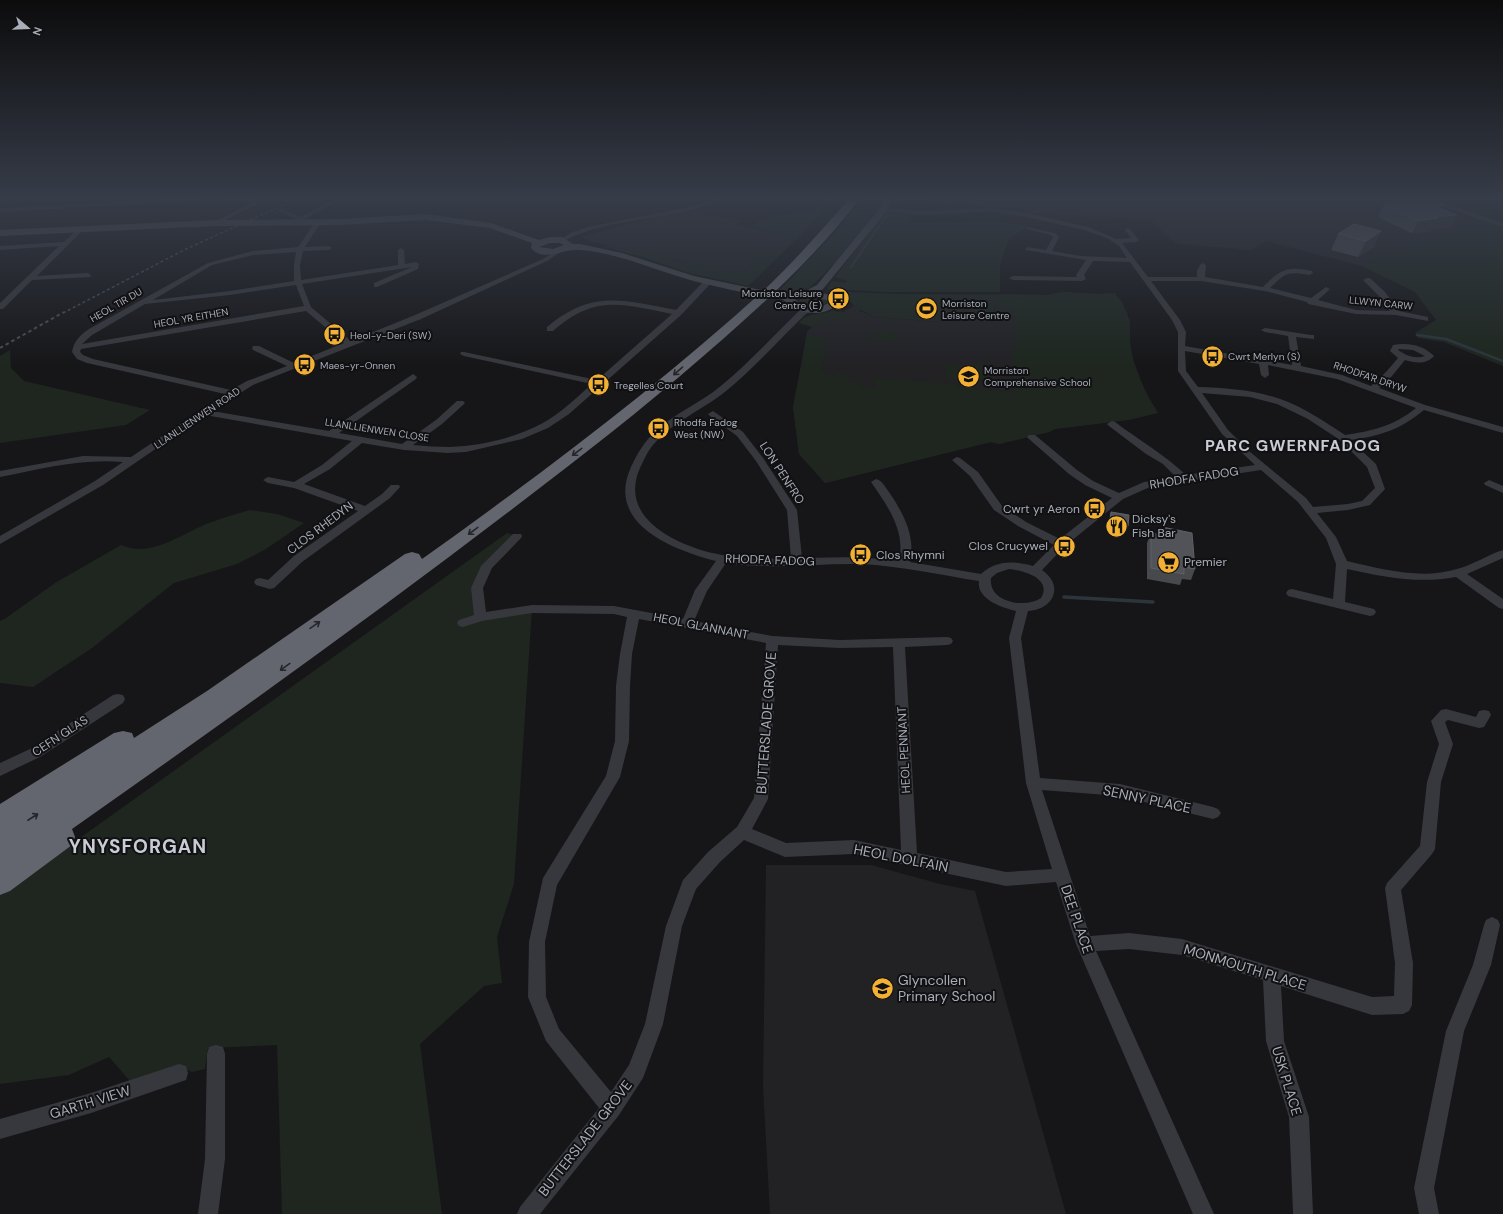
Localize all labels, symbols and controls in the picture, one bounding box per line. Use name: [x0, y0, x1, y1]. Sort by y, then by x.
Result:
north arrow: [8, 8, 48, 48]
text: N: [30, 25, 45, 37]
street label: HEOL TIR DU: [88, 285, 144, 325]
bus stop icon: Morriston Leisure Centre (E): [825, 286, 851, 312]
place label: Morriston Leisure Centre (E): [742, 287, 822, 312]
street label: LLWYN CARW: [1349, 293, 1414, 313]
sports icon: Morriston Leisure Centre: [913, 296, 939, 322]
place label: Morriston Leisure Centre: [942, 297, 1010, 322]
street label: HEOL YR EITHEN: [153, 305, 229, 331]
bus stop icon: Heol-y-Deri (SW): [322, 322, 348, 348]
place label: Heol-y-Deri (SW): [350, 329, 431, 342]
bus stop icon: Cwrt Merlyn (S): [1200, 343, 1226, 369]
place label: Cwrt Merlyn (S): [1228, 350, 1301, 363]
bus stop icon: Maes-yr-Onnen: [292, 352, 318, 378]
street label: RHODFA'R DRYW: [1332, 358, 1408, 396]
place label: Maes-yr-Onnen: [320, 359, 396, 372]
school or university icon: Morriston Comprehensive School: [956, 363, 982, 389]
place label: Morriston Comprehensive School: [984, 364, 1091, 389]
one-way arrow: [673, 366, 683, 375]
bus stop icon: Tregelles Court: [586, 372, 612, 398]
place label: Tregelles Court: [614, 379, 684, 392]
street label: LLANLLIENWEN ROAD: [151, 384, 243, 452]
street label: LLANLLIENWEN CLOSE: [324, 415, 430, 445]
bus stop icon: Rhodfa Fadog West (NW): [645, 415, 671, 441]
place label: Rhodfa Fadog West (NW): [674, 416, 738, 441]
district label: PARC GWERNFADOG: [1205, 435, 1381, 456]
street label: LON PENFRO: [756, 439, 808, 507]
one-way arrow: [572, 448, 583, 457]
street label: RHODFA FADOG: [1148, 463, 1240, 493]
bus stop icon: Cwrt yr Aeron: [1082, 496, 1108, 522]
street label: CLOS RHEDYN: [284, 498, 356, 558]
place label: Cwrt yr Aeron: [1003, 501, 1080, 517]
place label: Dicksy's Fish Bar: [1132, 511, 1176, 541]
restaurant icon: Dicksy's Fish Bar: [1104, 513, 1130, 539]
one-way arrow: [468, 527, 479, 535]
bus stop icon: Clos Crucywel: [1051, 533, 1077, 559]
place label: Clos Crucywel: [969, 538, 1048, 554]
bus stop icon: Clos Rhymni: [848, 542, 874, 568]
place label: Clos Rhymni: [876, 547, 945, 563]
supermarket icon: Premier: [1155, 549, 1181, 575]
street label: RHODFA FADOG: [725, 550, 815, 570]
place label: Premier: [1184, 554, 1227, 570]
street label: HEOL GLANNANT: [652, 609, 750, 643]
one-way arrow: [309, 621, 320, 629]
street label: BUTTERSLADE GROVE: [752, 651, 780, 795]
one-way arrow: [280, 663, 291, 671]
street label: HEOL PENNANT: [894, 706, 914, 794]
street label: CEFN GLAS: [29, 712, 91, 760]
street label: SENNY PLACE: [1101, 781, 1193, 817]
one-way arrow: [27, 813, 38, 821]
district label: YNYSFORGAN: [69, 834, 207, 859]
street label: HEOL DOLFAIN: [852, 840, 950, 876]
street label: DEE PLACE: [1057, 882, 1097, 956]
street label: MONMOUTH PLACE: [1181, 940, 1309, 994]
place label: Glyncollen Primary School: [898, 971, 995, 1005]
school or university icon: Glyncollen Primary School: [870, 975, 896, 1001]
street label: USK PLACE: [1268, 1044, 1306, 1118]
street label: BUTTERSLADE GROVE: [534, 1076, 636, 1200]
street label: GARTH VIEW: [47, 1081, 133, 1123]

